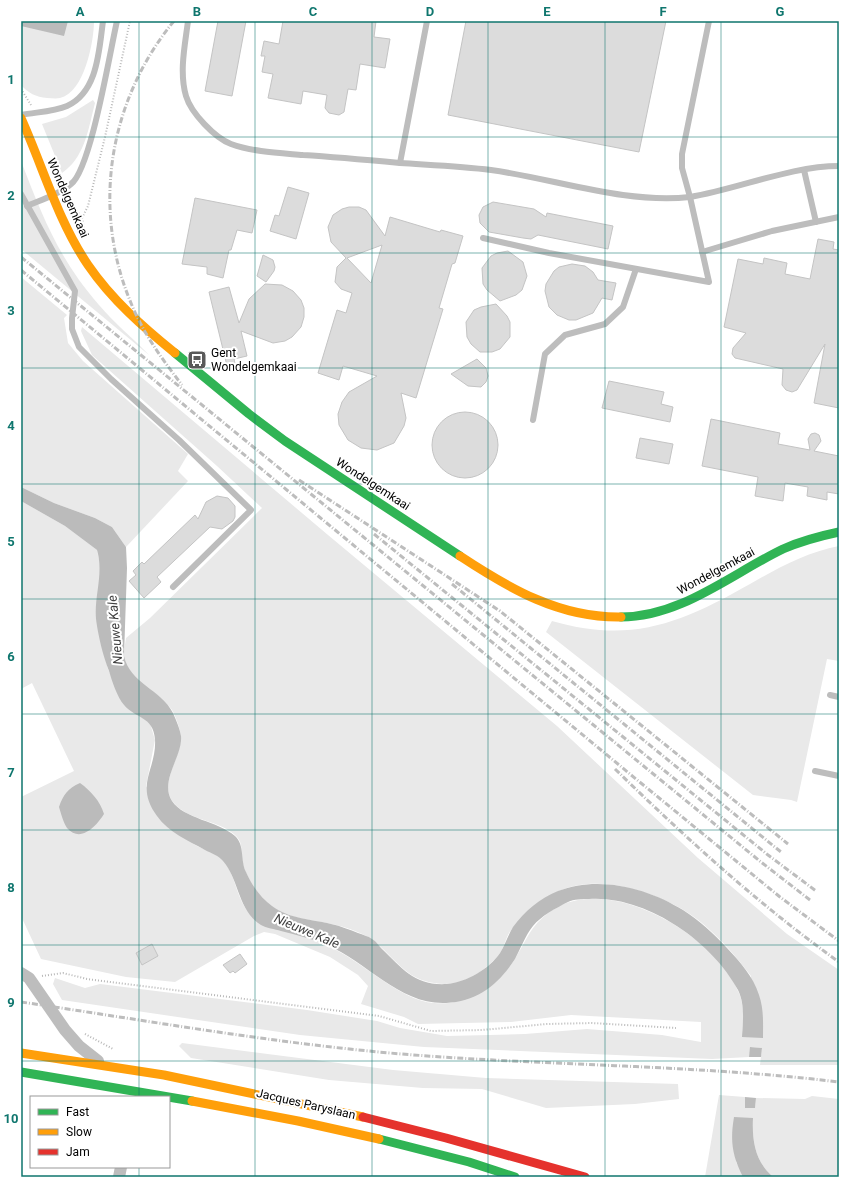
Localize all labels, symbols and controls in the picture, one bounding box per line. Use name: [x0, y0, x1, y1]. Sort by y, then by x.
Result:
text: A: [76, 4, 85, 19]
text: B: [193, 4, 201, 19]
text: C: [309, 4, 318, 19]
text: D: [426, 4, 434, 19]
text: E: [543, 4, 551, 19]
text: F: [659, 4, 667, 19]
text: G: [776, 4, 785, 19]
text: 1: [7, 72, 15, 87]
street label: Wondelgemkaai: [44, 156, 92, 240]
text: 2: [7, 188, 15, 203]
text: 3: [7, 303, 15, 318]
place label: Gent Wondelgemkaai: [211, 346, 297, 374]
bus stop icon: Gent Wondelgemkaai: [186, 349, 208, 371]
text: 4: [7, 418, 15, 433]
street label: Wondelgemkaai: [333, 455, 413, 513]
text: 5: [7, 534, 15, 549]
street label: Wondelgemkaai: [675, 545, 757, 597]
water label: Nieuwe Kale: [104, 594, 126, 665]
text: 6: [7, 649, 15, 664]
text: 7: [7, 765, 15, 780]
text: 8: [7, 880, 15, 895]
water label: Nieuwe Kale: [272, 911, 342, 952]
text: 9: [7, 995, 15, 1010]
street label: Jacques Paryslaan: [255, 1086, 357, 1122]
legend: [30, 1096, 170, 1168]
text: Fast: [66, 1105, 89, 1119]
text: 10: [4, 1111, 18, 1126]
text: Slow: [66, 1125, 92, 1139]
text: Jam: [66, 1145, 90, 1159]

